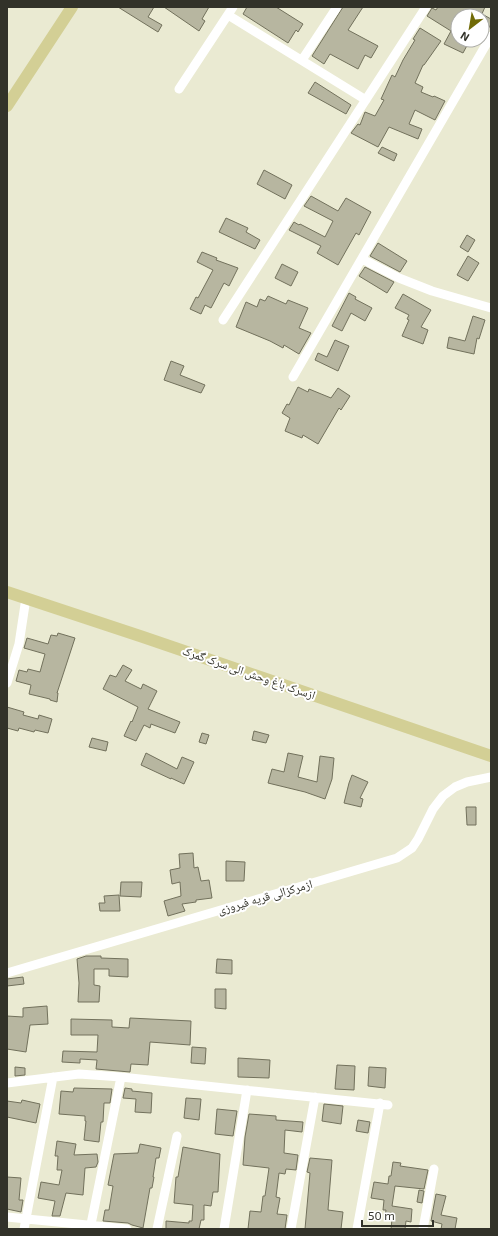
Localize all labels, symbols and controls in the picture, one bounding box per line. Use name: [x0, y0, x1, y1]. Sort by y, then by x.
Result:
north arrow: [450, 8, 490, 48]
text: N: [458, 29, 471, 45]
street label: ازسرک باغ وحش الی سرک گمرک: [180, 643, 318, 703]
street label: ازمرکزالی قریه فیروزی: [216, 876, 314, 917]
scale bar: [362, 1202, 433, 1228]
text: 50 m: [368, 1208, 395, 1222]

